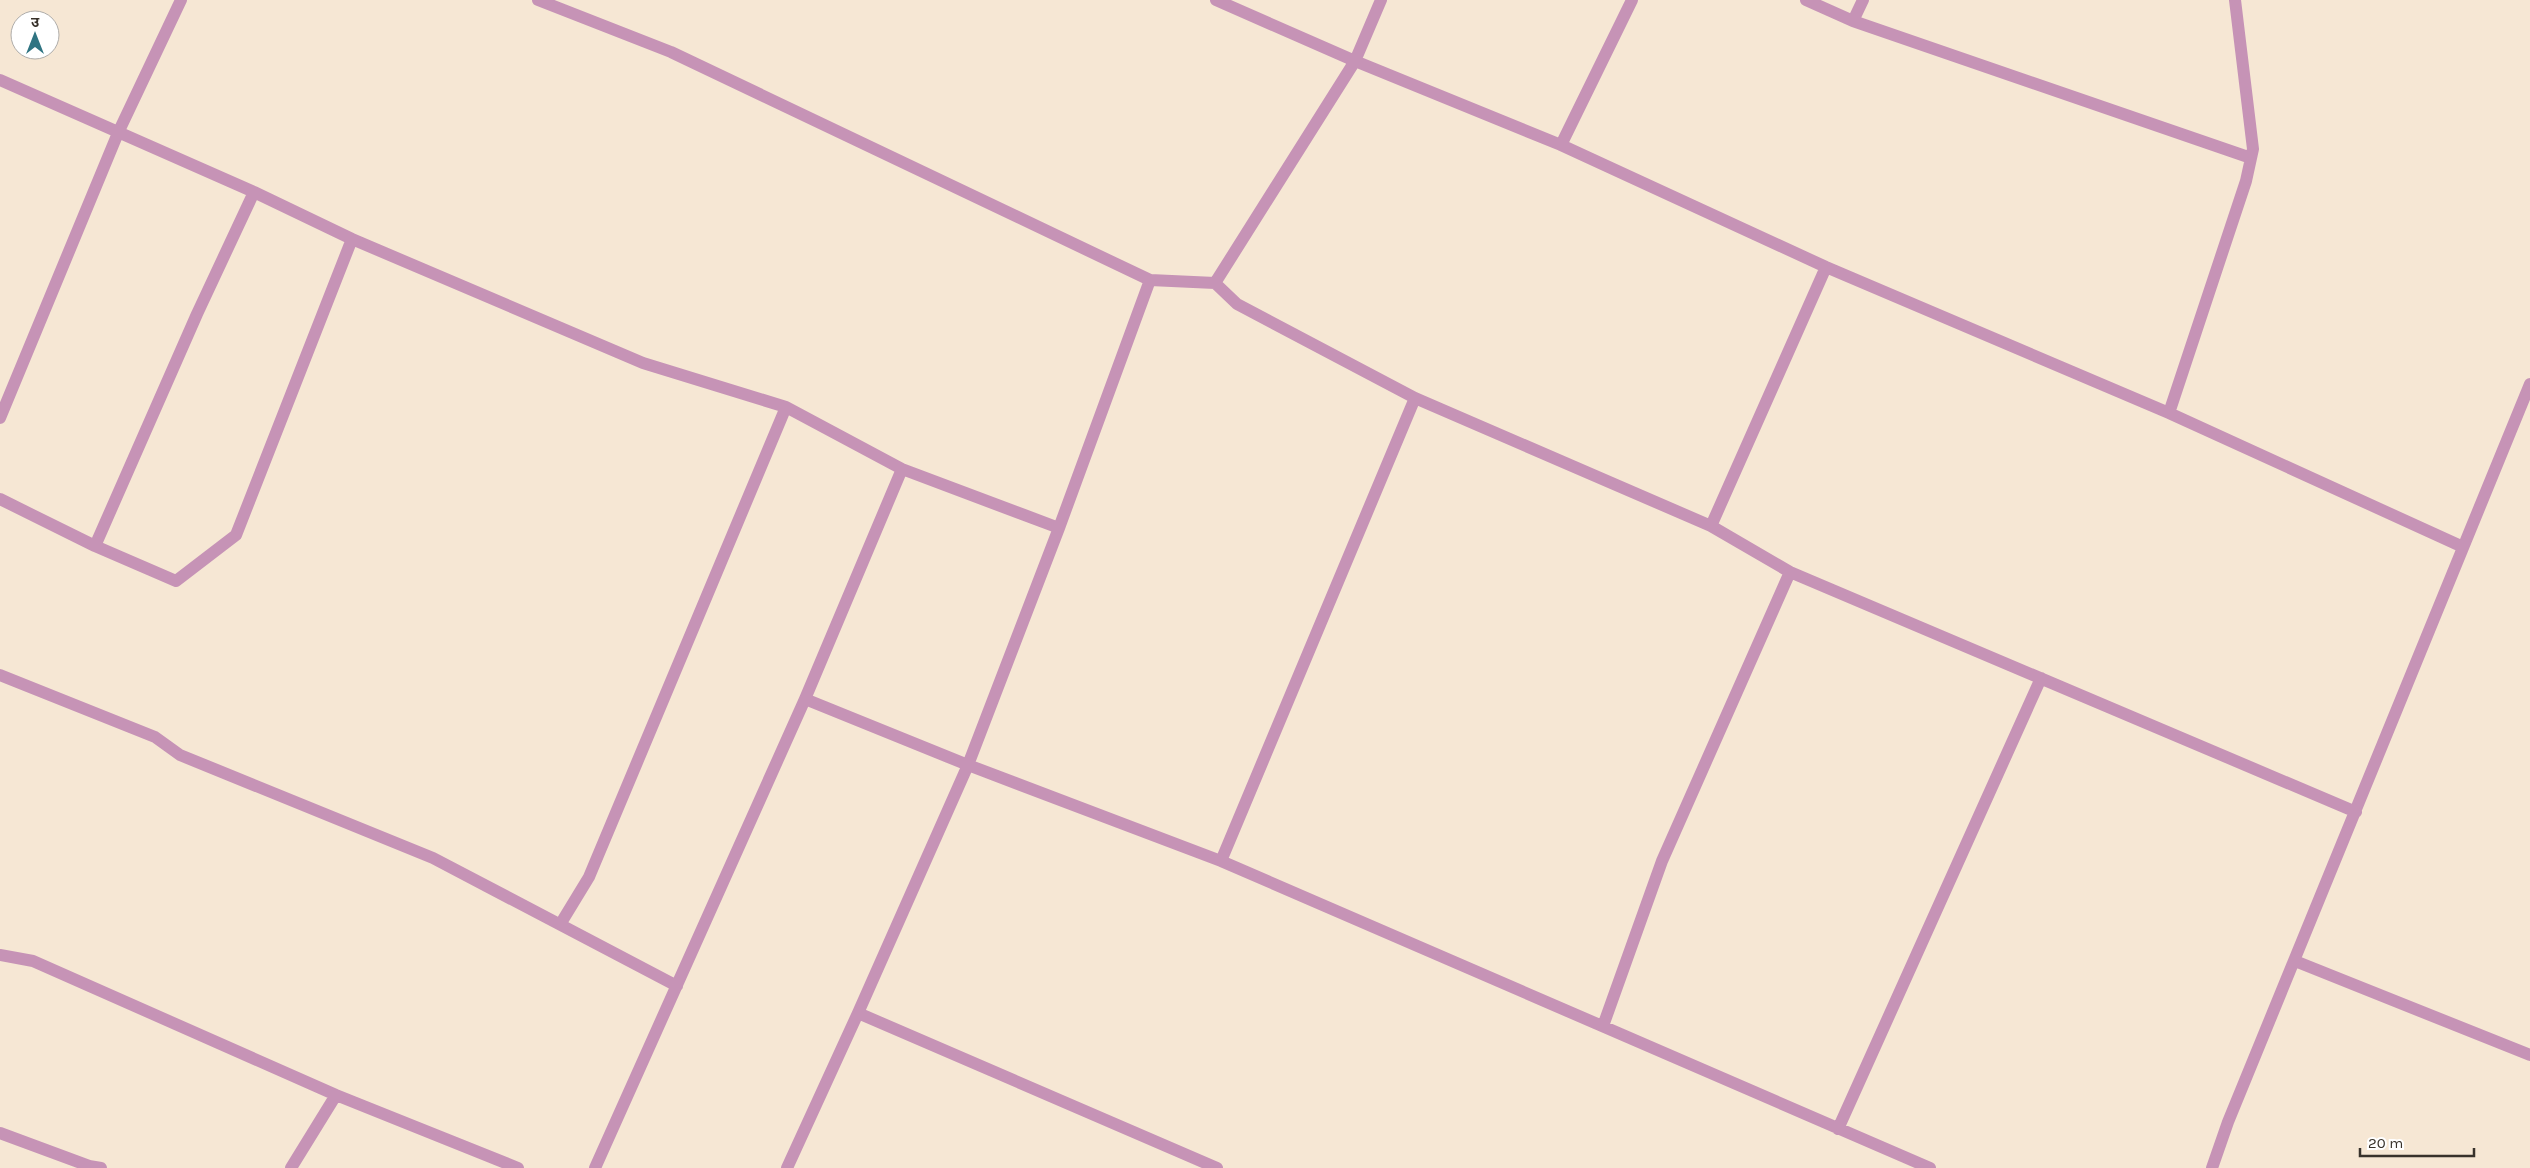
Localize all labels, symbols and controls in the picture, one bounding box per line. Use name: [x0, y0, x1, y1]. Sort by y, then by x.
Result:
north arrow: [10, 10, 60, 60]
text: उ: [31, 14, 40, 31]
scale bar: [2360, 1126, 2474, 1158]
text: 20 m: [2368, 1134, 2403, 1152]

